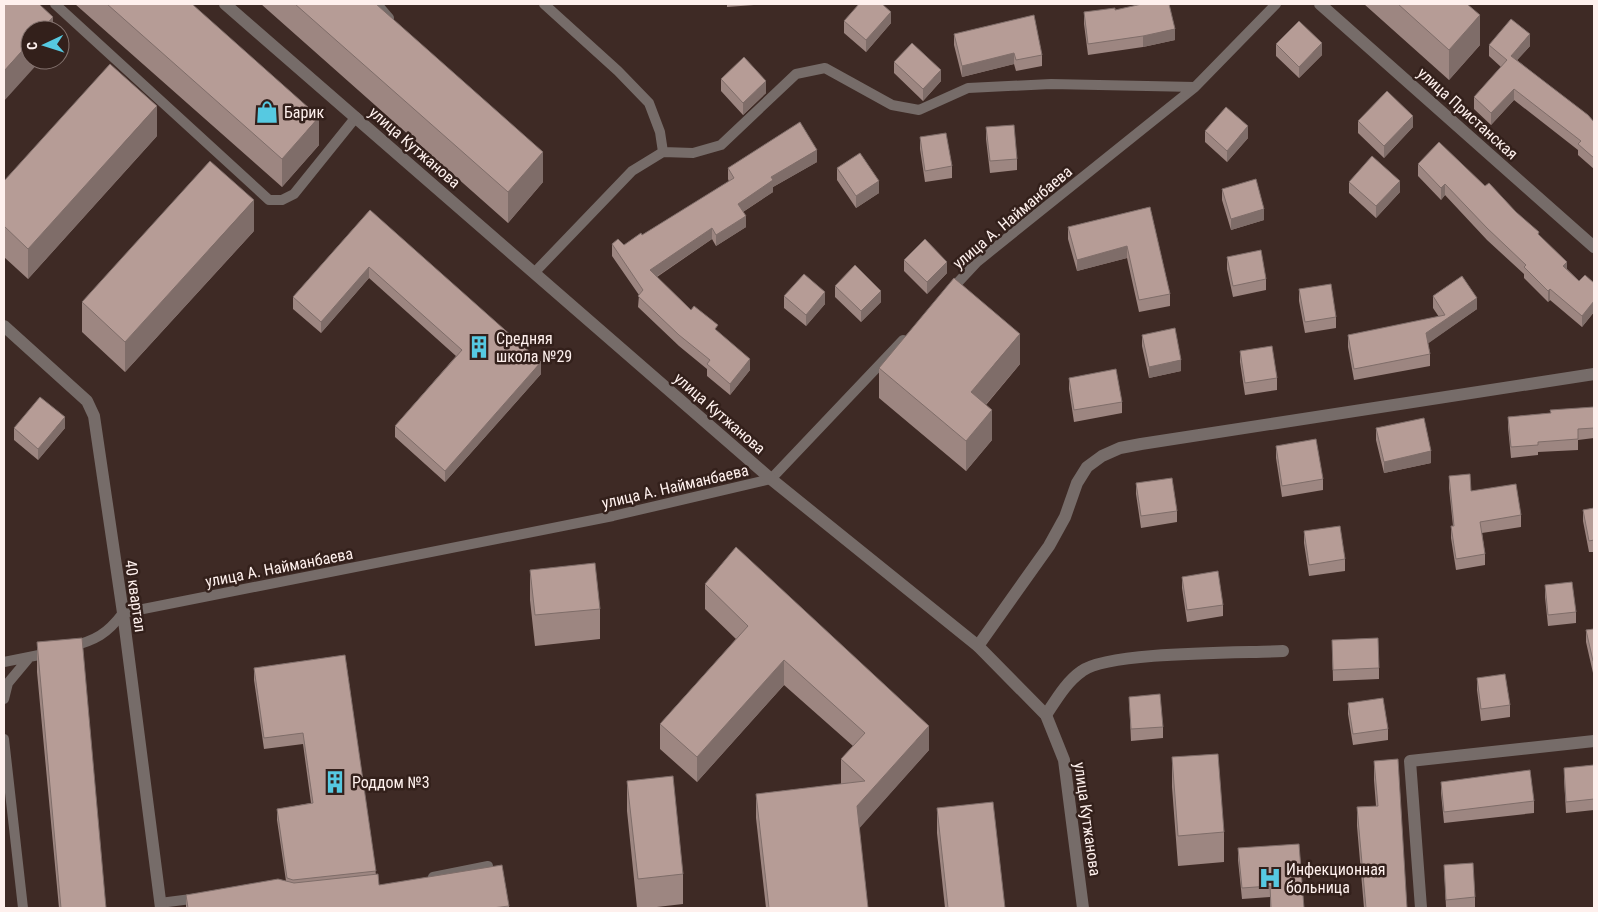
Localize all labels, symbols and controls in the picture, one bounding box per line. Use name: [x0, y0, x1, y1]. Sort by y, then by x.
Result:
north arrow: [20, 20, 70, 70]
text: С: [24, 41, 40, 50]
street label: улица Пристанская: [1413, 63, 1522, 163]
shop icon: Барик: [254, 99, 280, 125]
place label: Барик: [284, 103, 325, 122]
street label: улица Кутжанова: [365, 103, 464, 192]
street label: улица А. Найманбаева: [949, 162, 1076, 273]
place label: Средняя школа №29: [496, 329, 572, 366]
building icon: Средняя школа №29: [466, 334, 492, 360]
street label: улица Кутжанова: [670, 369, 769, 458]
street label: улица А. Найманбаева: [600, 460, 750, 513]
street label: улица А. Найманбаева: [204, 544, 355, 591]
street label: 40 квартал: [121, 559, 150, 633]
street label: улица Кутжанова: [1070, 761, 1105, 877]
building icon: Роддом №3: [322, 769, 348, 795]
place label: Роддом №3: [352, 773, 430, 792]
place label: Инфекционная больница: [1286, 860, 1386, 897]
hospital icon: Инфекционная больница: [1257, 865, 1283, 891]

